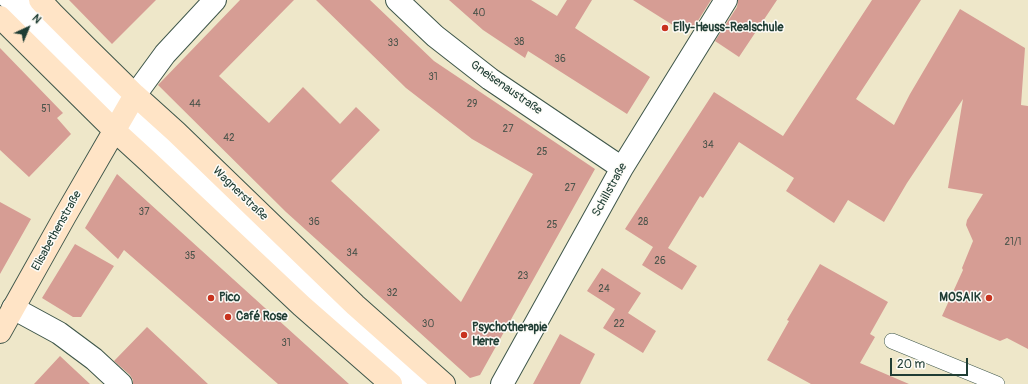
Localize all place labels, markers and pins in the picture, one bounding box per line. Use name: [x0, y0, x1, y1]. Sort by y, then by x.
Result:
place label: Elly-Heuss-Realschule: [673, 21, 783, 35]
marker: Elly-Heuss-Realschule: [660, 23, 670, 33]
place label: Pico: [219, 291, 240, 305]
place label: MOSAIK: [939, 291, 981, 305]
marker: Pico: [206, 293, 216, 303]
marker: MOSAIK: [984, 293, 994, 303]
place label: Café Rose: [236, 310, 288, 324]
marker: Café Rose: [223, 312, 233, 322]
place label: Psychotherapie Herre: [472, 321, 547, 349]
marker: Psychotherapie Herre: [459, 330, 469, 340]

